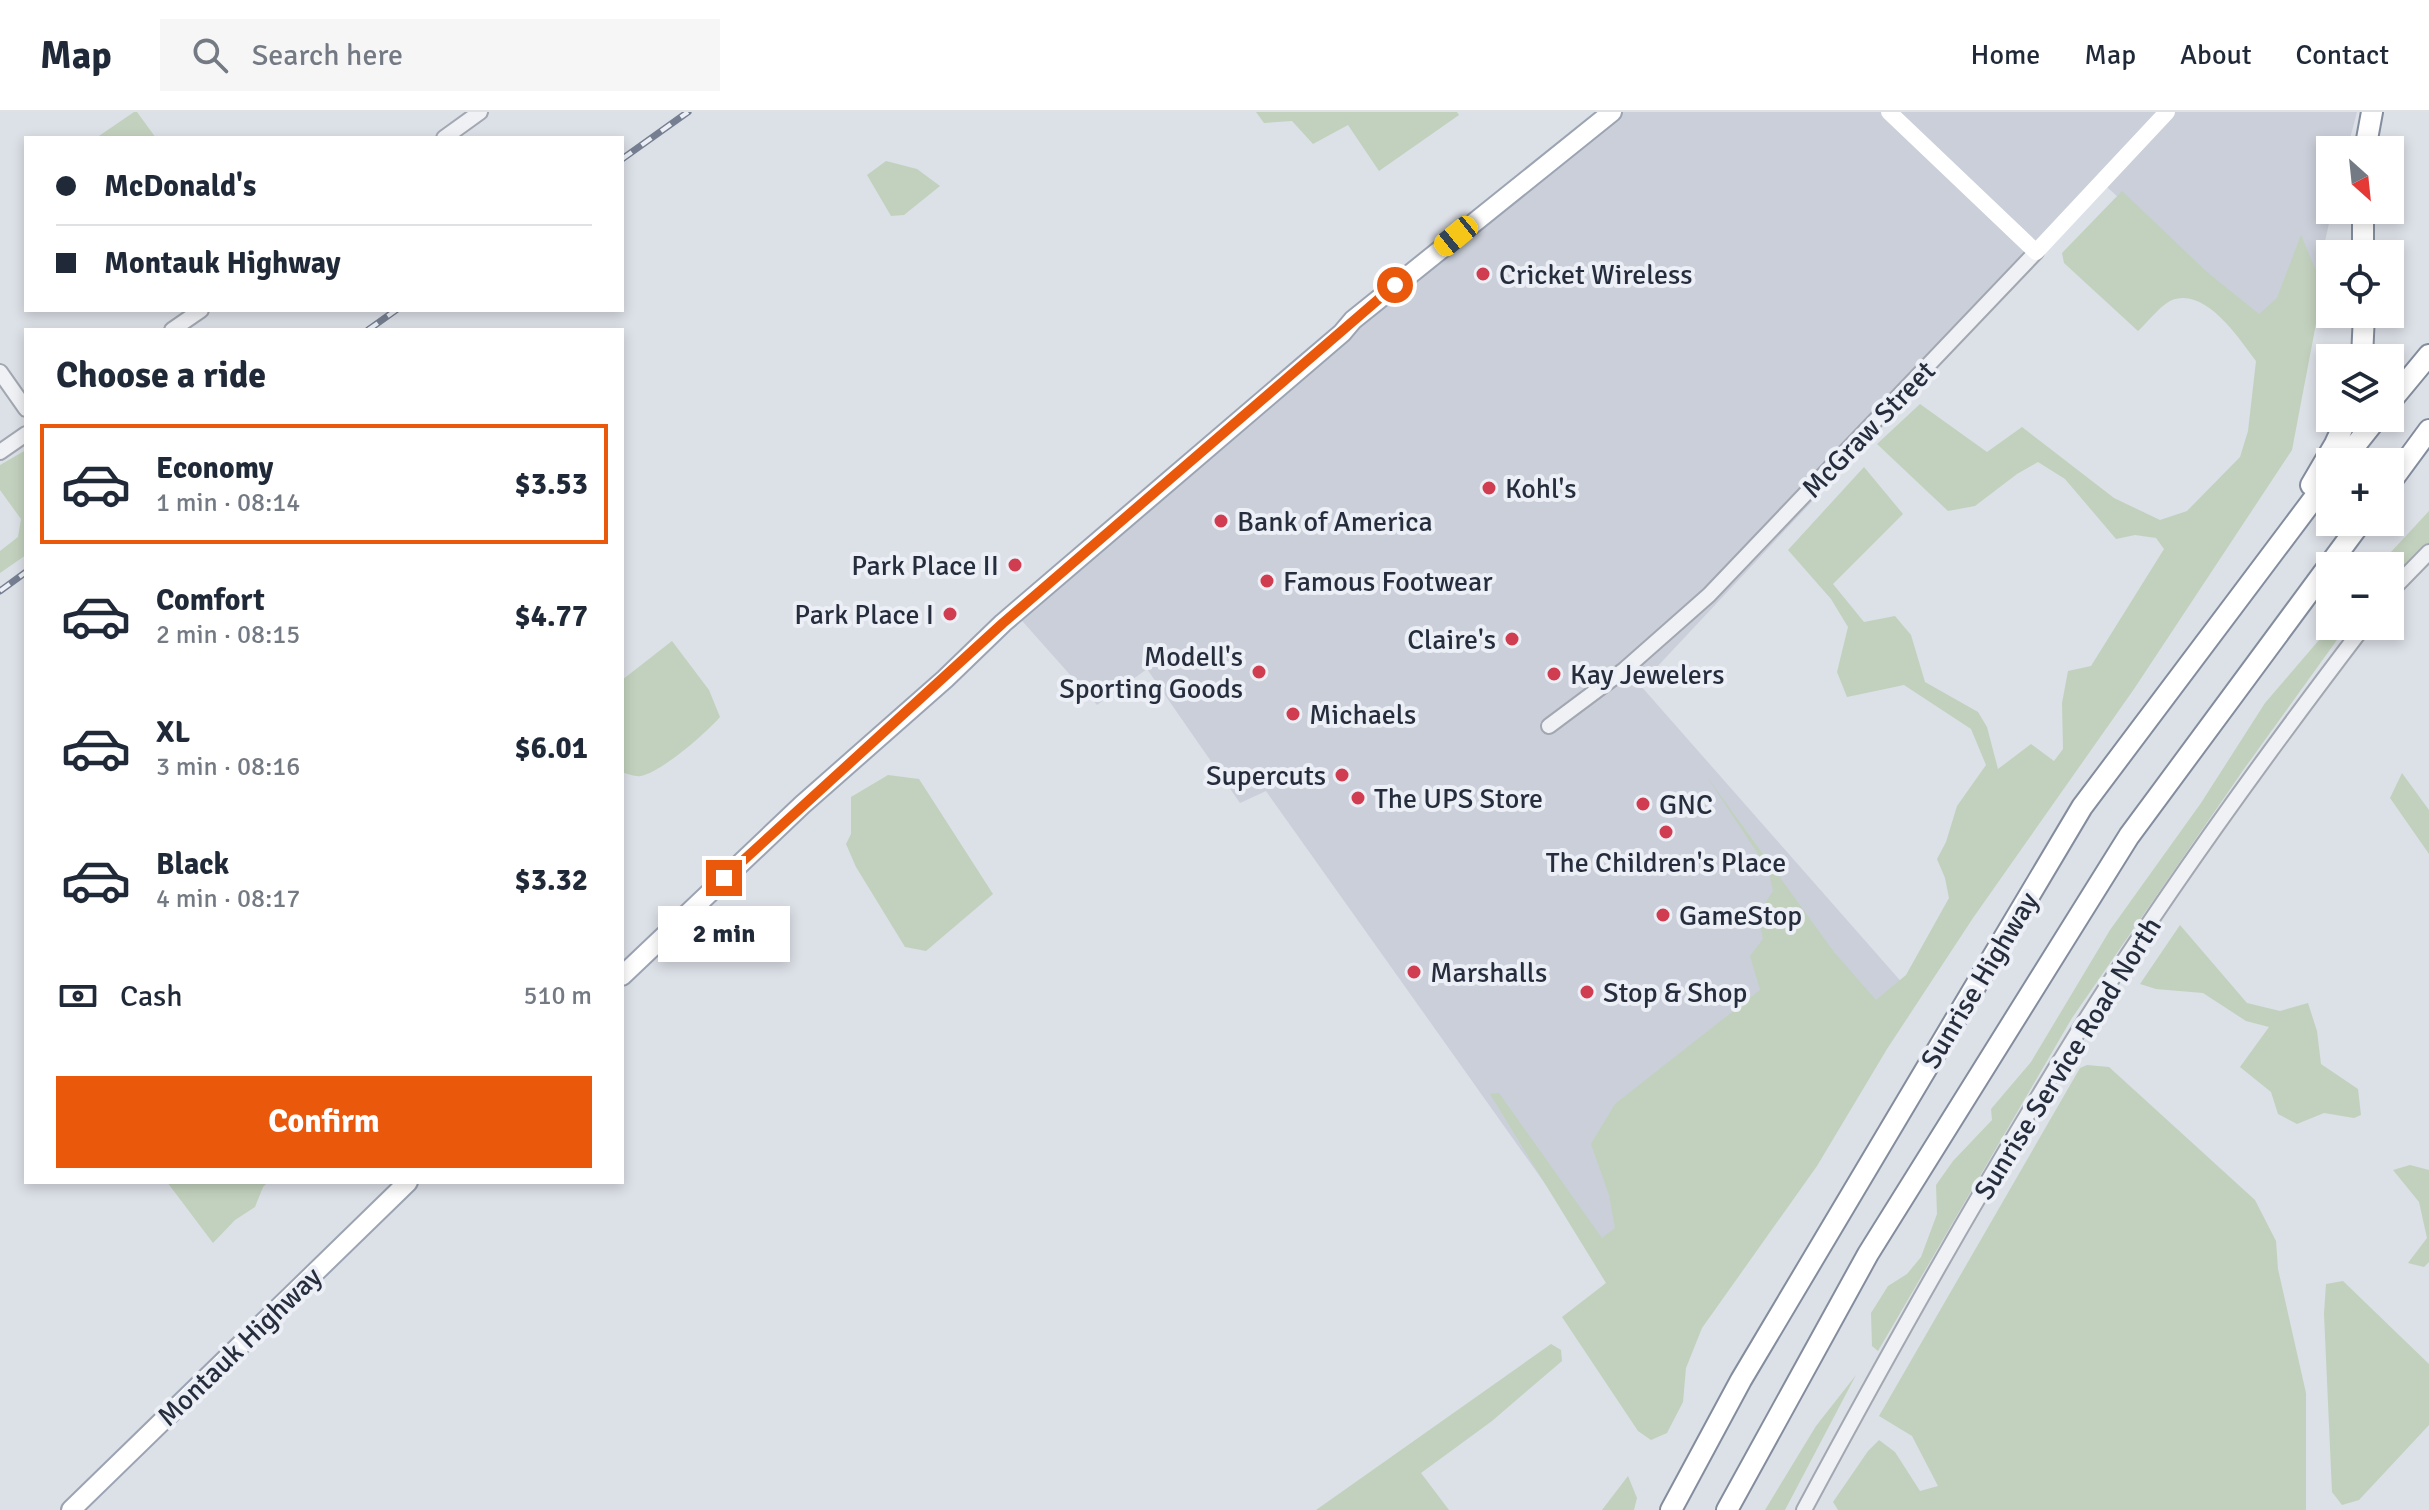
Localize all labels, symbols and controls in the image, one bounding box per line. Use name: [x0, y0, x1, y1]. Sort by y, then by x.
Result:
search box: [160, 19, 720, 91]
text: Map: [40, 32, 112, 79]
icon: search: [188, 33, 232, 77]
text: Search here: [252, 37, 403, 74]
text: Home: [1971, 38, 2040, 72]
text: Map: [2084, 38, 2136, 72]
text: About: [2180, 38, 2252, 72]
text: Contact: [2296, 38, 2389, 72]
north arrow: [2316, 136, 2404, 224]
map controls: [2316, 136, 2404, 640]
text: McDonald's: [104, 168, 256, 205]
car: [1430, 212, 1482, 260]
button: locate: [2316, 240, 2404, 328]
text: Montauk Highway: [104, 245, 341, 282]
place label: Cricket Wireless: [1499, 258, 1693, 292]
marker: Cricket Wireless: [1474, 265, 1492, 283]
route start: [1377, 267, 1413, 303]
button: layers: [2316, 344, 2404, 432]
text: Choose a ride: [56, 353, 266, 398]
street label: McGraw Street: [1795, 354, 1943, 505]
icon: car: [60, 448, 132, 520]
button: +: [2316, 448, 2404, 536]
text: Economy: [156, 450, 273, 487]
text: $3.53: [515, 466, 588, 503]
place label: Kohl's: [1505, 472, 1576, 506]
marker: Kohl's: [1480, 479, 1498, 497]
text: 1 min · 08:14: [156, 487, 300, 519]
place label: Bank of America: [1237, 505, 1433, 539]
marker: Bank of America: [1212, 512, 1230, 530]
place label: Park Place II: [851, 549, 999, 583]
button: −: [2316, 552, 2404, 640]
marker: Park Place II: [1006, 556, 1024, 574]
place label: Famous Footwear: [1283, 565, 1493, 599]
marker: Famous Footwear: [1258, 572, 1276, 590]
icon: car: [60, 580, 132, 652]
text: Comfort: [156, 582, 265, 619]
text: $4.77: [515, 598, 588, 635]
place label: Park Place I: [794, 598, 934, 632]
marker: Park Place I: [941, 605, 959, 623]
text: 2 min · 08:15: [156, 619, 300, 651]
place label: Claire's: [1407, 623, 1496, 657]
marker: Claire's: [1503, 630, 1521, 648]
place label: Modell's Sporting Goods: [1059, 640, 1243, 706]
place label: Kay Jewelers: [1570, 658, 1724, 692]
marker: Modell's Sporting Goods: [1250, 663, 1268, 681]
marker: Kay Jewelers: [1545, 665, 1563, 683]
place label: Michaels: [1309, 698, 1416, 732]
marker: Michaels: [1284, 705, 1302, 723]
icon: car: [60, 712, 132, 784]
text: XL: [156, 714, 190, 751]
text: $6.01: [515, 730, 588, 767]
text: 3 min · 08:16: [156, 751, 300, 783]
place label: Supercuts: [1206, 759, 1326, 793]
marker: Supercuts: [1333, 766, 1351, 784]
place label: The UPS Store: [1374, 782, 1543, 816]
place label: GNC: [1659, 788, 1713, 822]
marker: The UPS Store: [1349, 789, 1367, 807]
marker: GNC: [1634, 795, 1652, 813]
marker: The Children's Place: [1657, 823, 1675, 841]
icon: car: [60, 844, 132, 916]
text: Black: [156, 846, 229, 883]
place label: The Children's Place: [1546, 846, 1786, 880]
route end: [706, 860, 742, 896]
text: $3.32: [515, 862, 588, 899]
text: 4 min · 08:17: [156, 883, 300, 915]
street label: Sunrise Highway: [1914, 886, 2046, 1075]
place label: GameStop: [1679, 899, 1802, 933]
callout: 2 min: [658, 906, 790, 962]
marker: GameStop: [1654, 906, 1672, 924]
street label: Sunrise Service Road North: [1967, 911, 2169, 1206]
text: 2 min: [693, 918, 755, 950]
place label: Marshalls: [1430, 956, 1547, 990]
marker: Marshalls: [1405, 963, 1423, 981]
icon: cash: [56, 974, 100, 1018]
place label: Stop & Shop: [1603, 976, 1747, 1010]
text: Cash: [120, 978, 183, 1015]
text: 510 m: [523, 980, 592, 1012]
marker: Stop & Shop: [1578, 983, 1596, 1001]
button: Confirm: [56, 1076, 592, 1168]
street label: Montauk Highway: [151, 1260, 329, 1434]

